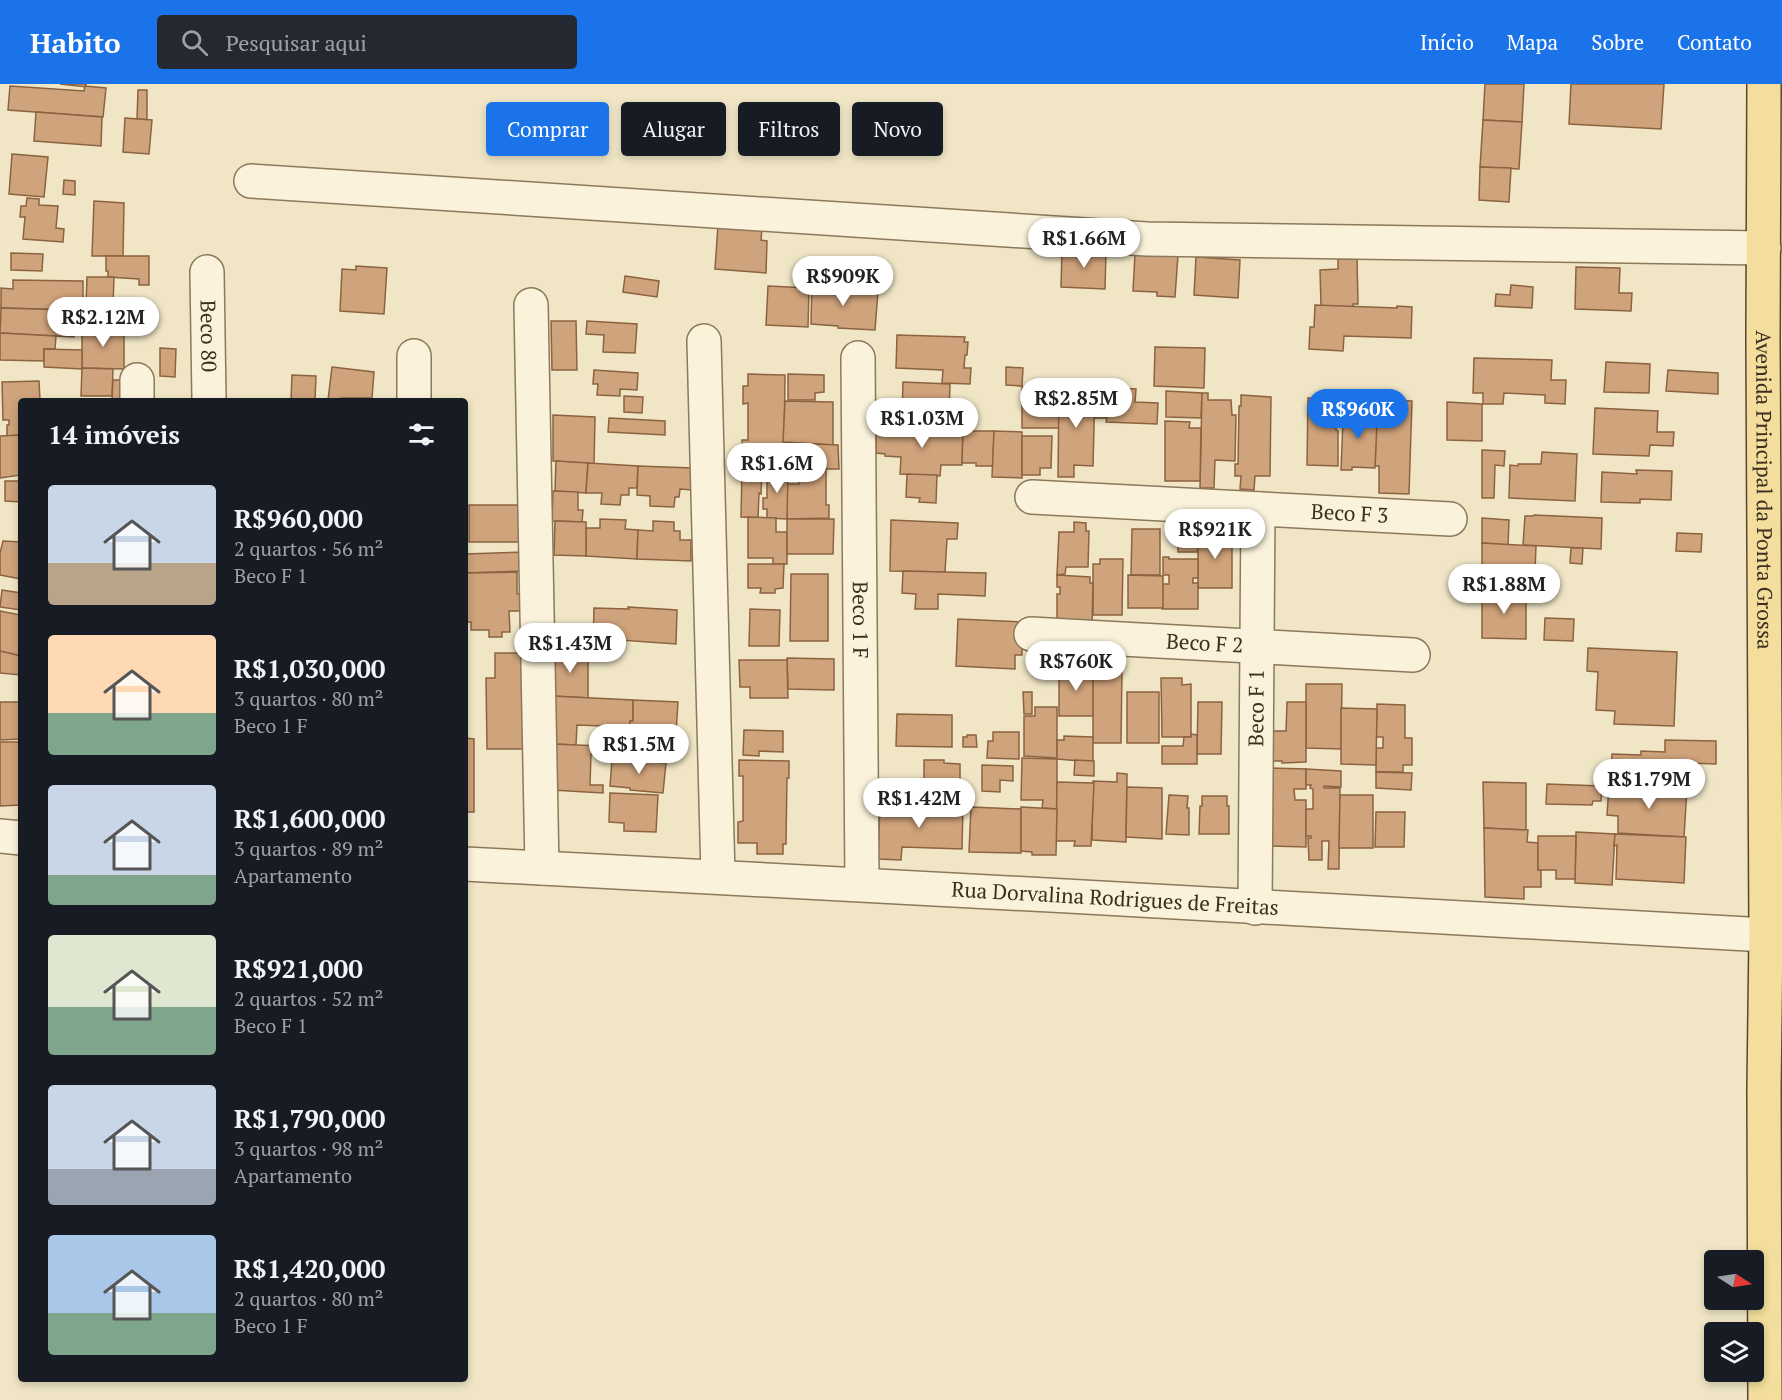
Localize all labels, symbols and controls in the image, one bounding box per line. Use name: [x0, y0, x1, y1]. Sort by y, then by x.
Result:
search box: [157, 15, 577, 69]
text: Habito: [30, 24, 121, 61]
icon: search: [178, 26, 211, 59]
text: Pesquisar aqui: [226, 28, 367, 57]
text: Início: [1420, 28, 1474, 56]
text: Mapa: [1507, 28, 1558, 56]
text: Sobre: [1591, 28, 1644, 56]
text: Contato: [1677, 28, 1752, 56]
chip: Comprar: [486, 102, 609, 156]
chip: Alugar: [621, 102, 726, 156]
chip: Filtros: [738, 102, 840, 156]
chip: Novo: [852, 102, 943, 156]
pin: R$1.66M: [1029, 218, 1139, 269]
text: R$1.66M: [1042, 224, 1126, 251]
pin: R$909K: [794, 256, 892, 307]
text: R$909K: [806, 262, 880, 289]
pin: R$2.12M: [48, 297, 158, 348]
street label: Beco 80: [194, 300, 224, 372]
text: R$2.12M: [61, 303, 145, 330]
street label: Avenida Principal da Ponta Grossa: [1750, 330, 1780, 650]
pin: R$2.85M: [1021, 378, 1131, 429]
text: R$2.85M: [1034, 384, 1118, 411]
pin: R$960K: [1309, 389, 1407, 440]
text: R$960K: [1321, 395, 1395, 422]
pin: R$1.03M: [867, 398, 977, 449]
text: R$1.03M: [880, 404, 964, 431]
text: 14 imóveis: [48, 417, 180, 451]
icon: filters: [405, 418, 438, 451]
pin: R$1.6M: [728, 443, 826, 494]
text: R$1.6M: [741, 449, 813, 476]
street label: Beco F 3: [1310, 497, 1389, 529]
text: R$960,000: [234, 501, 363, 535]
icon: home: [96, 509, 168, 581]
pin: R$921K: [1166, 509, 1264, 560]
text: R$921K: [1178, 515, 1252, 542]
text: 2 quartos · 56 m²: [234, 535, 383, 562]
text: Beco F 1: [234, 562, 308, 589]
pin: R$1.88M: [1449, 564, 1559, 615]
text: R$1.88M: [1462, 570, 1546, 597]
street label: Beco 1 F: [847, 581, 875, 659]
pin: R$1.43M: [515, 623, 625, 674]
street label: Beco F 2: [1165, 626, 1244, 659]
text: R$1.43M: [528, 629, 612, 656]
pin: R$760K: [1027, 641, 1125, 692]
text: R$760K: [1039, 647, 1113, 674]
text: R$1,030,000: [234, 651, 386, 685]
icon: home: [96, 659, 168, 731]
street label: Beco F 1: [1241, 669, 1270, 747]
text: 3 quartos · 80 m²: [234, 685, 383, 712]
text: Beco 1 F: [234, 712, 308, 739]
pin: R$1.5M: [590, 724, 688, 775]
text: R$1.5M: [603, 730, 675, 757]
pin: R$1.79M: [1594, 759, 1704, 810]
text: R$1.79M: [1607, 765, 1691, 792]
pin: R$1.42M: [864, 778, 974, 829]
text: R$1.42M: [877, 784, 961, 811]
text: R$1,600,000: [234, 801, 386, 835]
icon: home: [96, 809, 168, 881]
text: 3 quartos · 89 m²: [234, 835, 383, 862]
text: Apartamento: [234, 862, 352, 889]
street label: Rua Dorvalina Rodrigues de Freitas: [951, 875, 1280, 921]
text: R$921,000: [234, 951, 363, 985]
icon: home: [96, 959, 168, 1031]
text: 2 quartos · 52 m²: [234, 985, 383, 1012]
text: Beco F 1: [234, 1012, 308, 1039]
text: R$1,790,000: [234, 1101, 386, 1135]
icon: home: [96, 1109, 168, 1181]
text: 3 quartos · 98 m²: [234, 1135, 383, 1162]
text: Apartamento: [234, 1162, 352, 1189]
north arrow: [1704, 1250, 1764, 1310]
map controls: [1704, 1250, 1764, 1382]
text: R$1,420,000: [234, 1251, 386, 1285]
icon: home: [96, 1259, 168, 1331]
text: 2 quartos · 80 m²: [234, 1285, 383, 1312]
text: Beco 1 F: [234, 1312, 308, 1339]
button: layers: [1704, 1322, 1764, 1382]

